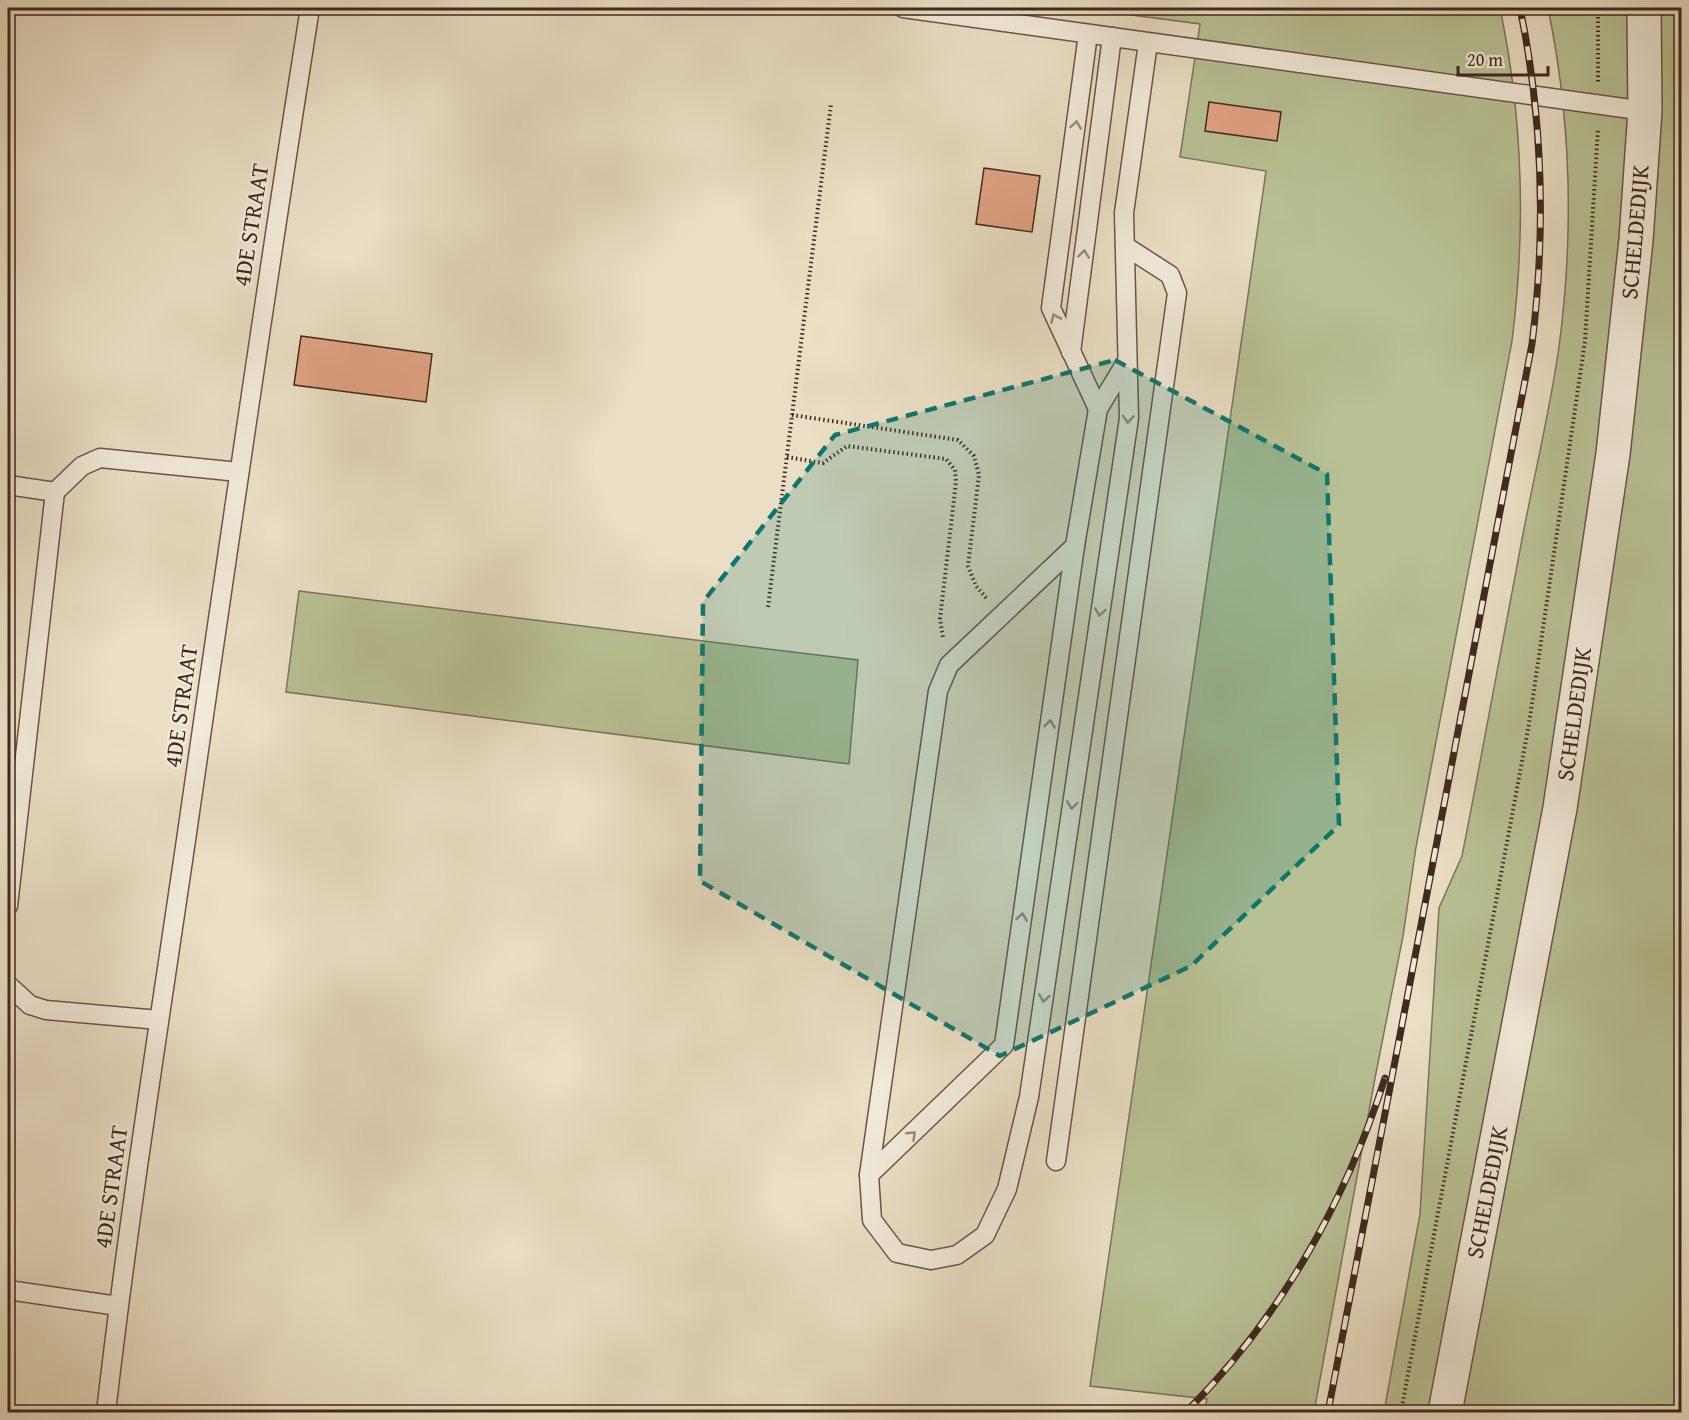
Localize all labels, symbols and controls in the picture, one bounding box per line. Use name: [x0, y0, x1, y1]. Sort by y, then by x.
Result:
scale bar: [1458, 39, 1548, 77]
text: 20 m: [1467, 46, 1503, 73]
one-way arrow: [1069, 121, 1081, 130]
street label: 4DE STRAAT: [224, 161, 277, 289]
street label: SCHELDEDIJK: [1611, 162, 1658, 301]
one-way arrow: [1077, 250, 1090, 259]
one-way arrow: [1050, 313, 1062, 324]
one-way arrow: [1121, 415, 1134, 424]
one-way arrow: [1095, 608, 1107, 617]
street label: 4DE STRAAT: [155, 642, 206, 770]
street label: SCHELDEDIJK: [1547, 644, 1600, 783]
one-way arrow: [1043, 720, 1055, 729]
one-way arrow: [1066, 801, 1078, 810]
one-way arrow: [1016, 913, 1028, 922]
one-way arrow: [1038, 994, 1050, 1003]
street label: SCHELDEDIJK: [1456, 1122, 1517, 1261]
street label: 4DE STRAAT: [85, 1123, 136, 1251]
one-way arrow: [904, 1131, 915, 1142]

